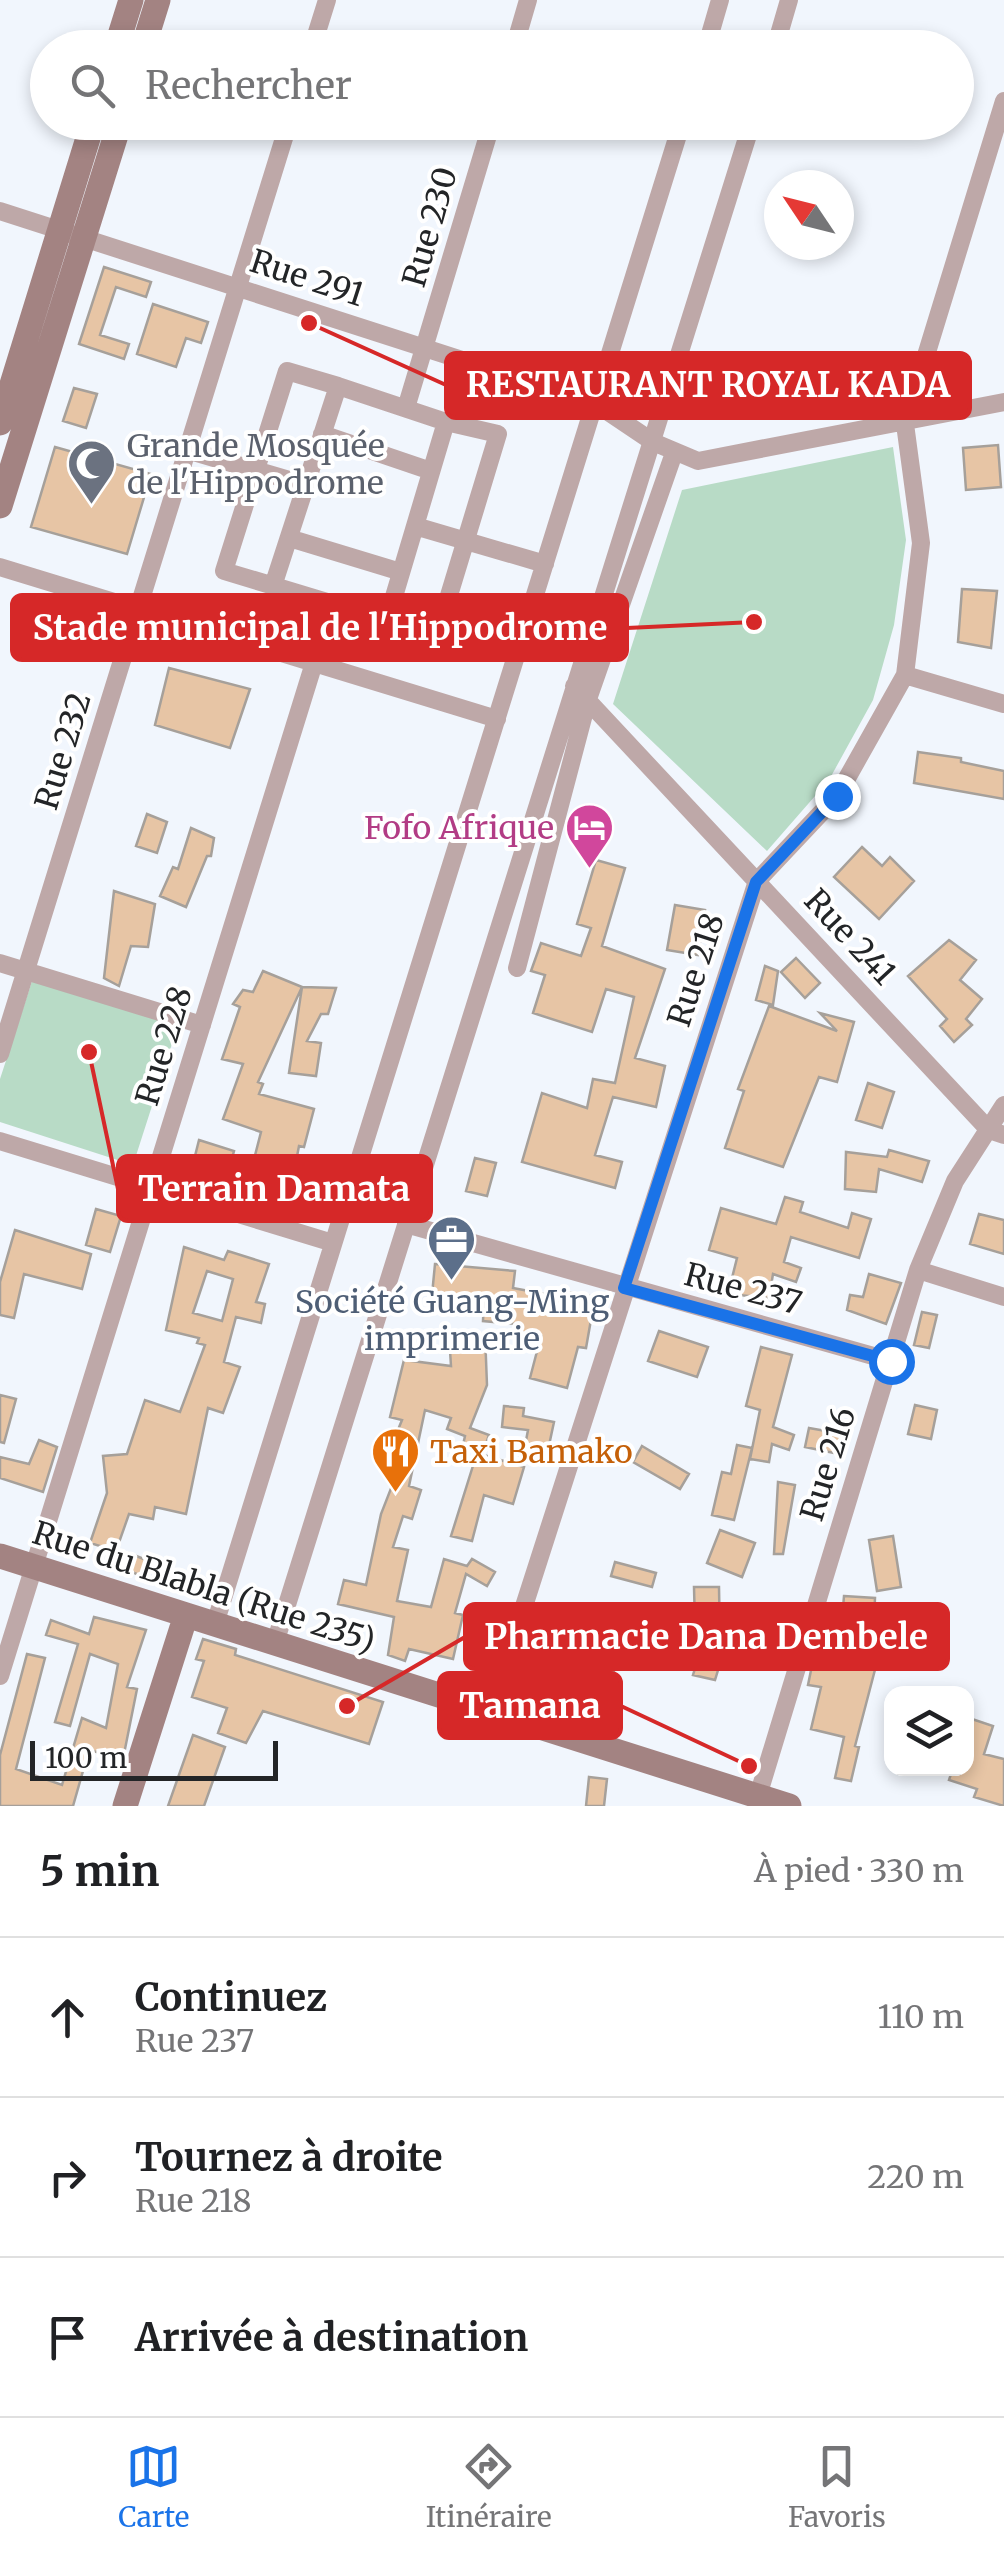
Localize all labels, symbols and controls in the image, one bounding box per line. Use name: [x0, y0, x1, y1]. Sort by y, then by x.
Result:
search box: [30, 30, 974, 140]
icon: search: [65, 58, 120, 113]
text: Rechercher: [145, 62, 352, 109]
street label: Rue 230: [394, 163, 466, 291]
north arrow: [764, 170, 854, 260]
street label: Rue 291: [245, 241, 369, 315]
callout: RESTAURANT ROYAL KADA: [446, 353, 970, 418]
text: RESTAURANT ROYAL KADA: [466, 363, 952, 407]
place label: Grande Mosquée de l'Hippodrome: [127, 426, 385, 503]
mosque icon: Grande Mosquée de l'Hippodrome: [66, 438, 118, 506]
callout: Stade municipal de l'Hippodrome: [12, 595, 627, 660]
text: Stade municipal de l'Hippodrome: [32, 606, 608, 650]
street label: Rue 232: [26, 688, 100, 814]
route end: [815, 774, 861, 820]
hotel icon: Fofo Afrique: [563, 802, 615, 870]
place label: Fofo Afrique: [364, 808, 554, 848]
street label: Rue 241: [796, 881, 904, 993]
street label: Rue 218: [659, 908, 733, 1032]
street label: Rue 228: [127, 982, 201, 1110]
callout: Terrain Damata: [118, 1156, 431, 1221]
text: Terrain Damata: [138, 1167, 410, 1211]
office icon: Société Guang-Ming imprimerie: [426, 1214, 478, 1282]
street label: Rue 237: [680, 1254, 806, 1324]
place label: Société Guang-Ming imprimerie: [295, 1282, 609, 1359]
route start: [869, 1339, 915, 1385]
street label: Rue 216: [792, 1402, 864, 1526]
restaurant icon: Taxi Bamako: [369, 1426, 421, 1494]
place label: Taxi Bamako: [430, 1432, 633, 1472]
street label: Rue du Blabla (Rue 235): [28, 1513, 380, 1661]
callout: Pharmacie Dana Dembele: [465, 1604, 948, 1669]
text: Pharmacie Dana Dembele: [484, 1615, 928, 1659]
callout: Tamana: [439, 1673, 621, 1738]
text: Tamana: [459, 1684, 601, 1728]
map controls: [884, 1686, 974, 1776]
button: layers: [884, 1686, 974, 1776]
scale bar: [30, 1736, 278, 1780]
text: 100 m: [45, 1740, 127, 1776]
text: 5 min: [40, 1845, 159, 1897]
text: À pied · 330 m: [754, 1851, 964, 1891]
text: Continuez: [135, 1974, 327, 2021]
icon: ahead: [40, 1990, 95, 2045]
text: 110 m: [877, 1997, 964, 2037]
text: Rue 237: [135, 2021, 254, 2061]
text: Tournez à droite: [135, 2134, 443, 2181]
icon: right: [40, 2150, 95, 2205]
text: 220 m: [867, 2157, 964, 2197]
text: Rue 218: [135, 2181, 252, 2221]
icon: arrive: [40, 2310, 95, 2365]
text: Arrivée à destination: [135, 2314, 528, 2361]
tab: Carte: [118, 2439, 189, 2535]
tab: Itinéraire: [426, 2439, 552, 2535]
tab: Favoris: [788, 2439, 886, 2535]

